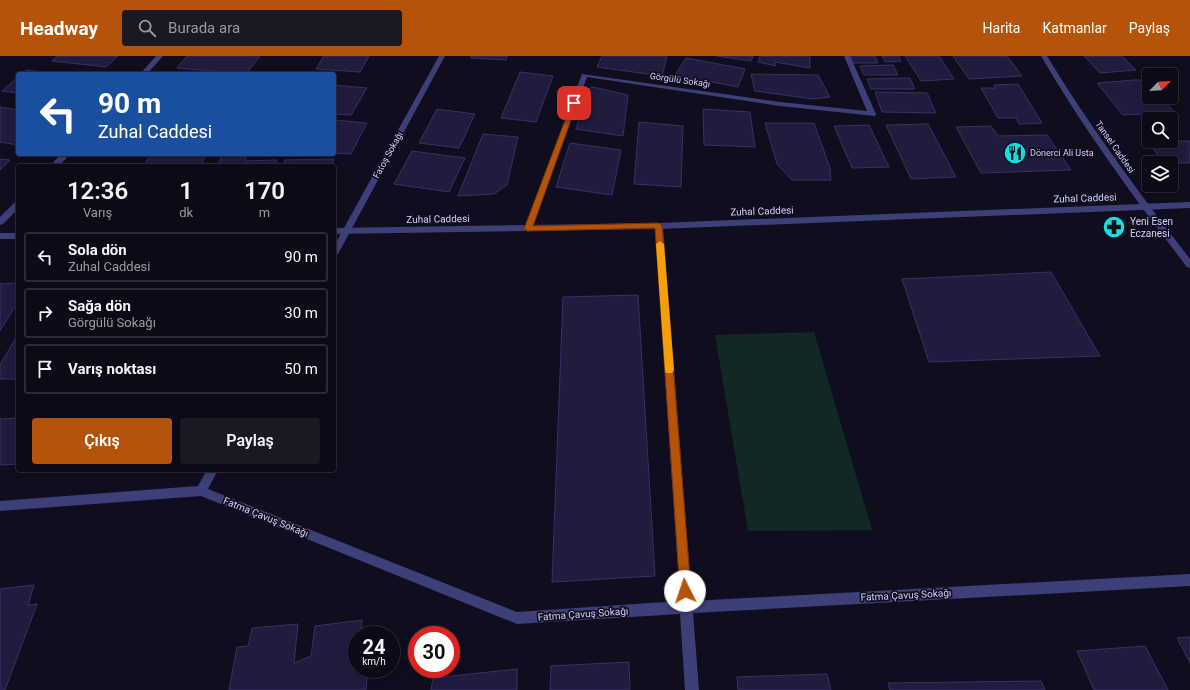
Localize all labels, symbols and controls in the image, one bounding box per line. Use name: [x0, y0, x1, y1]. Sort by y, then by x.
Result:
search box: [122, 10, 402, 46]
text: Headway: [20, 17, 98, 40]
icon: search: [136, 17, 158, 39]
text: Burada ara: [168, 19, 240, 37]
text: Harita: [983, 20, 1020, 36]
text: Katmanlar: [1042, 20, 1107, 36]
text: Paylaş: [1129, 20, 1170, 36]
north arrow: [1142, 68, 1178, 104]
map controls: [1142, 68, 1178, 192]
street label: Görgülü Sokağı: [649, 71, 711, 89]
pin: [557, 86, 591, 120]
text: 90 m: [98, 87, 161, 120]
icon: left: [32, 88, 84, 140]
icon: arrive: [563, 92, 585, 114]
button: search: [1142, 112, 1178, 148]
street label: Tansel Caddesi: [1093, 119, 1137, 175]
text: Zuhal Caddesi: [98, 121, 212, 142]
street label: Fatoş Sokağı: [371, 130, 405, 180]
restaurant icon: Dönerci Ali Usta: [1002, 140, 1028, 166]
place label: Dönerci Ali Usta: [1030, 148, 1094, 158]
button: layers: [1142, 156, 1178, 192]
text: 12:36: [67, 177, 128, 205]
text: 1: [179, 177, 193, 205]
text: 170: [244, 177, 285, 205]
street label: Zuhal Caddesi: [1053, 191, 1117, 205]
street label: Zuhal Caddesi: [730, 204, 794, 218]
text: Varış: [83, 205, 112, 220]
text: dk: [179, 205, 193, 220]
text: m: [259, 205, 270, 220]
street label: Zuhal Caddesi: [406, 213, 470, 225]
pharmacy icon: Yeni Esen Eczanesi: [1101, 214, 1127, 240]
place label: Yeni Esen Eczanesi: [1130, 216, 1173, 239]
text: Sola dön: [68, 241, 127, 259]
icon: left: [34, 246, 56, 268]
text: 90 m: [284, 248, 318, 266]
text: Zuhal Caddesi: [68, 259, 150, 274]
text: Sağa dön: [68, 297, 131, 315]
icon: right: [34, 302, 56, 324]
text: 30 m: [284, 304, 318, 322]
text: Görgülü Sokağı: [68, 315, 156, 330]
icon: arrive: [34, 358, 56, 380]
text: Varış noktası: [68, 360, 156, 378]
text: 50 m: [284, 360, 318, 378]
button: Çıkış: [32, 418, 172, 464]
button: Paylaş: [180, 418, 320, 464]
street label: Fatma Çavuş Sokağı: [222, 495, 310, 539]
position arrow: [664, 570, 706, 612]
street label: Fatma Çavuş Sokağı: [860, 587, 952, 603]
street label: Fatma Çavuş Sokağı: [537, 605, 629, 623]
speed limit sign: 30: [408, 626, 460, 678]
text: 24: [363, 635, 385, 659]
text: km/h: [362, 656, 386, 667]

